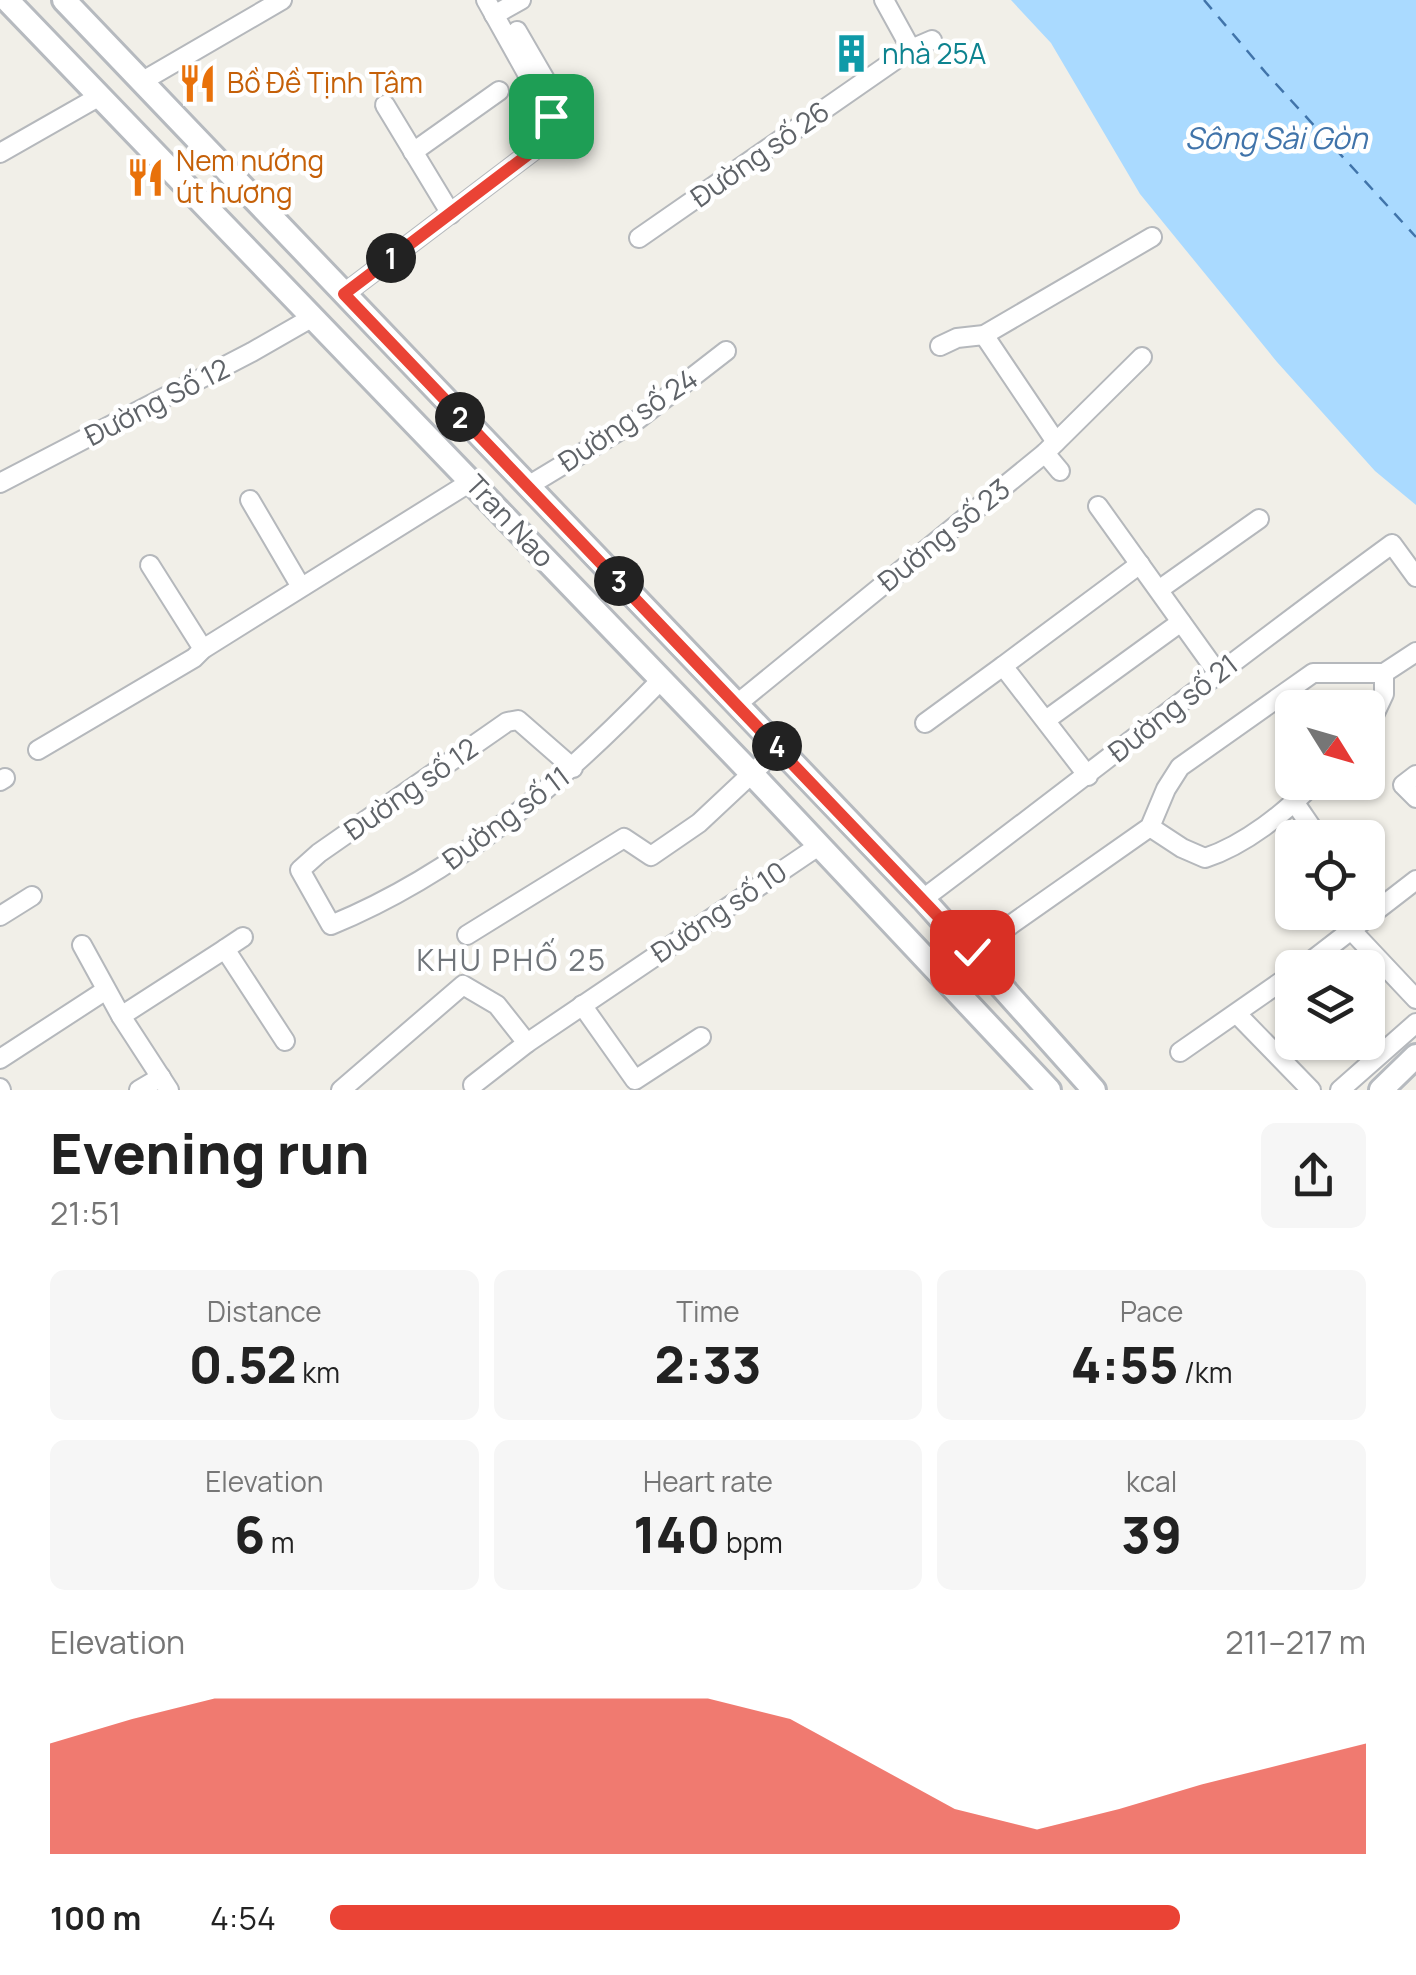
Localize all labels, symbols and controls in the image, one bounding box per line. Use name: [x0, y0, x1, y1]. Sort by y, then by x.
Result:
building icon: nhà 25A: [831, 33, 873, 75]
place label: nhà 25A: [882, 34, 987, 72]
restaurant icon: Bồ Đề Tịnh Tâm: [176, 62, 218, 104]
place label: Bồ Đề Tịnh Tâm: [227, 63, 423, 101]
pin: [509, 74, 594, 159]
icon: arrive: [524, 89, 579, 144]
street label: Đường số 26: [682, 91, 836, 215]
water label: Sông Sài Gòn: [1185, 117, 1369, 158]
place label: Nem nướng út hương: [176, 141, 324, 211]
restaurant icon: Nem nướng út hương: [125, 156, 167, 198]
pin: 1: [366, 233, 416, 283]
text: 1: [385, 239, 397, 277]
street label: Đường Số 12: [78, 348, 235, 454]
street label: Đường số 24: [551, 359, 704, 480]
pin: 2: [435, 392, 485, 442]
text: 2: [452, 398, 468, 436]
street label: Tran Nao: [458, 466, 563, 575]
street label: Đường số 23: [869, 469, 1017, 599]
pin: 3: [594, 556, 644, 606]
text: 3: [611, 562, 627, 600]
street label: Đường số 21: [1100, 645, 1245, 770]
north arrow: [1275, 690, 1385, 800]
map controls: [1275, 690, 1385, 1060]
pin: 4: [752, 721, 802, 771]
text: 4: [768, 727, 786, 765]
street label: Đường số 12: [336, 728, 485, 848]
street label: Đường số 11: [434, 757, 577, 877]
button: locate: [1275, 820, 1385, 930]
street label: Đường số 10: [643, 852, 794, 971]
pin: [930, 910, 1015, 995]
icon: check: [945, 925, 1000, 980]
district label: KHU PHỐ 25: [416, 938, 608, 980]
button: layers: [1275, 950, 1385, 1060]
text: Evening run: [50, 1115, 369, 1191]
button: share: [1261, 1123, 1366, 1228]
text: 21:51: [50, 1191, 121, 1235]
text: Distance: [207, 1292, 322, 1330]
text: Time: [676, 1292, 740, 1330]
text: Pace: [1120, 1292, 1183, 1330]
text: 0.52: [189, 1330, 297, 1398]
text: 2:33: [654, 1330, 762, 1398]
text: 4:55: [1071, 1330, 1178, 1398]
text: km: [297, 1353, 340, 1391]
text: /km: [1178, 1353, 1232, 1391]
text: Elevation: [205, 1462, 323, 1500]
text: Heart rate: [643, 1462, 773, 1500]
text: kcal: [1126, 1462, 1177, 1500]
text: 6: [234, 1500, 265, 1568]
text: 140: [633, 1500, 720, 1568]
text: 39: [1121, 1500, 1182, 1568]
text: m: [265, 1523, 295, 1561]
text: bpm: [720, 1523, 783, 1561]
text: Elevation: [50, 1620, 185, 1664]
text: 211–217 m: [1225, 1620, 1366, 1664]
text: 100 m: [50, 1896, 141, 1940]
text: 4:54: [210, 1896, 276, 1940]

